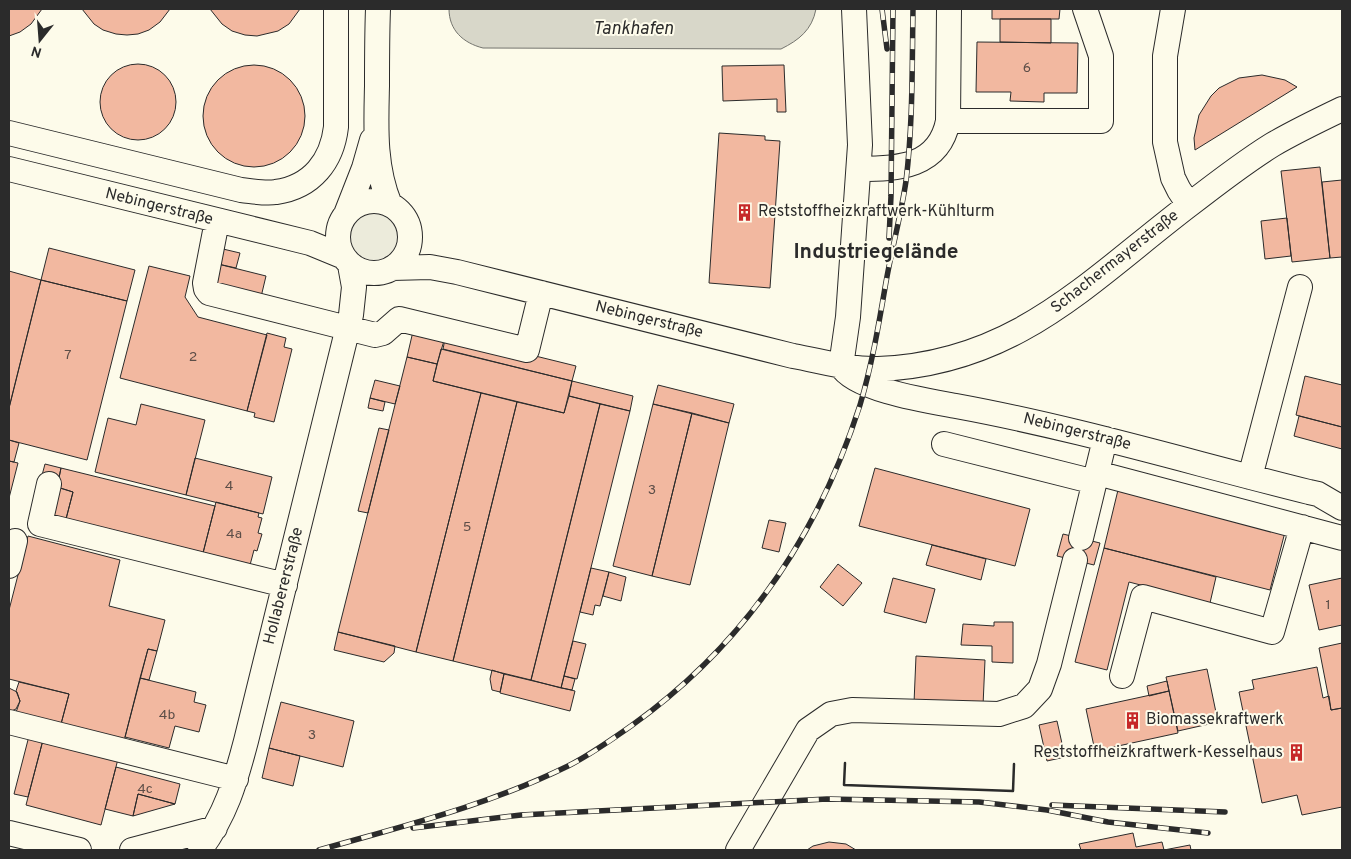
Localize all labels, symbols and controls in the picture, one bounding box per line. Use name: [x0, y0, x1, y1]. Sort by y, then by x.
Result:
north arrow: [15, 15, 65, 65]
water label: Tankhafen: [593, 18, 674, 41]
text: N: [29, 41, 44, 61]
house number: 6: [1023, 60, 1031, 77]
street label: Nebingerstraße: [103, 184, 215, 230]
building icon: Reststoffheizkraftwerk-Kühlturm: [734, 202, 754, 222]
place label: Reststoffheizkraftwerk-Kühlturm: [758, 202, 995, 222]
street label: Schachermayerstraße: [1047, 206, 1183, 318]
district label: Industriegelände: [793, 239, 959, 266]
street label: Nebingerstraße: [593, 297, 705, 343]
house number: 7: [64, 347, 72, 364]
house number: 2: [189, 349, 197, 366]
street label: Nebingerstraße: [1021, 409, 1133, 455]
house number: 4: [225, 478, 233, 495]
house number: 3: [648, 482, 656, 499]
house number: 5: [463, 519, 471, 536]
street label: Hollabererstraße: [260, 525, 308, 647]
house number: 4a: [226, 526, 242, 543]
house number: 1: [1325, 597, 1331, 614]
house number: 4b: [159, 707, 175, 724]
building icon: Biomassekraftwerk: [1122, 710, 1142, 730]
place label: Biomassekraftwerk: [1146, 710, 1284, 730]
house number: 3: [308, 727, 316, 744]
place label: Reststoffheizkraftwerk-Kesselhaus: [1033, 743, 1283, 763]
building icon: Reststoffheizkraftwerk-Kesselhaus: [1287, 743, 1307, 763]
house number: 4c: [137, 781, 153, 798]

